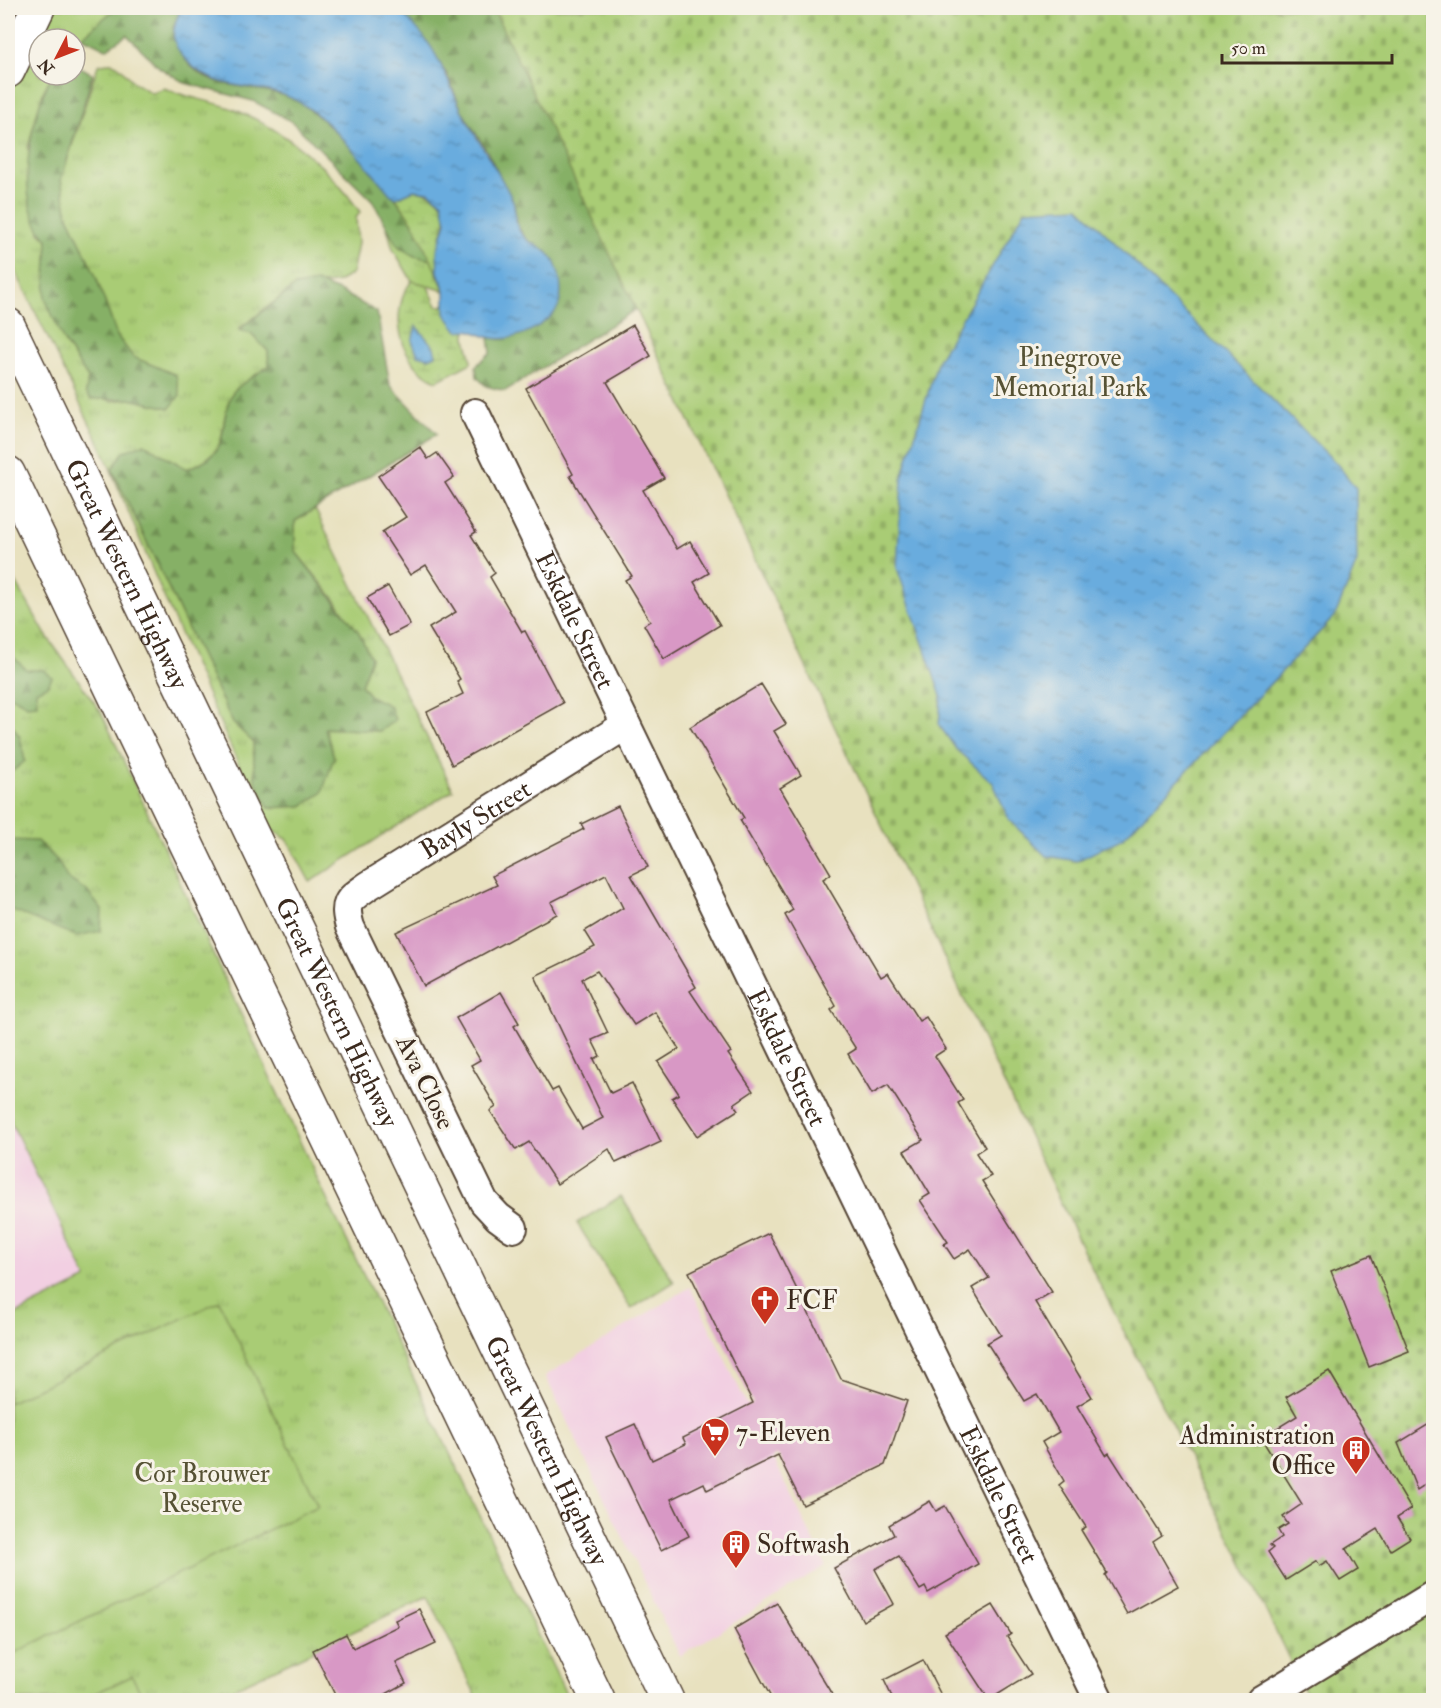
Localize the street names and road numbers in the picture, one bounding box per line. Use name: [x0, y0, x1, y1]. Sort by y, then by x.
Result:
street label: Great Western Highway: [58, 454, 195, 695]
street label: Eskdale Street: [528, 546, 621, 694]
street label: Bayly Street: [414, 773, 537, 867]
street label: Great Western Highway: [268, 893, 405, 1133]
street label: Eskdale Street: [740, 984, 833, 1132]
street label: Ava Close: [388, 1029, 462, 1135]
street label: Great Western Highway: [478, 1331, 615, 1571]
street label: Eskdale Street: [952, 1421, 1045, 1569]

